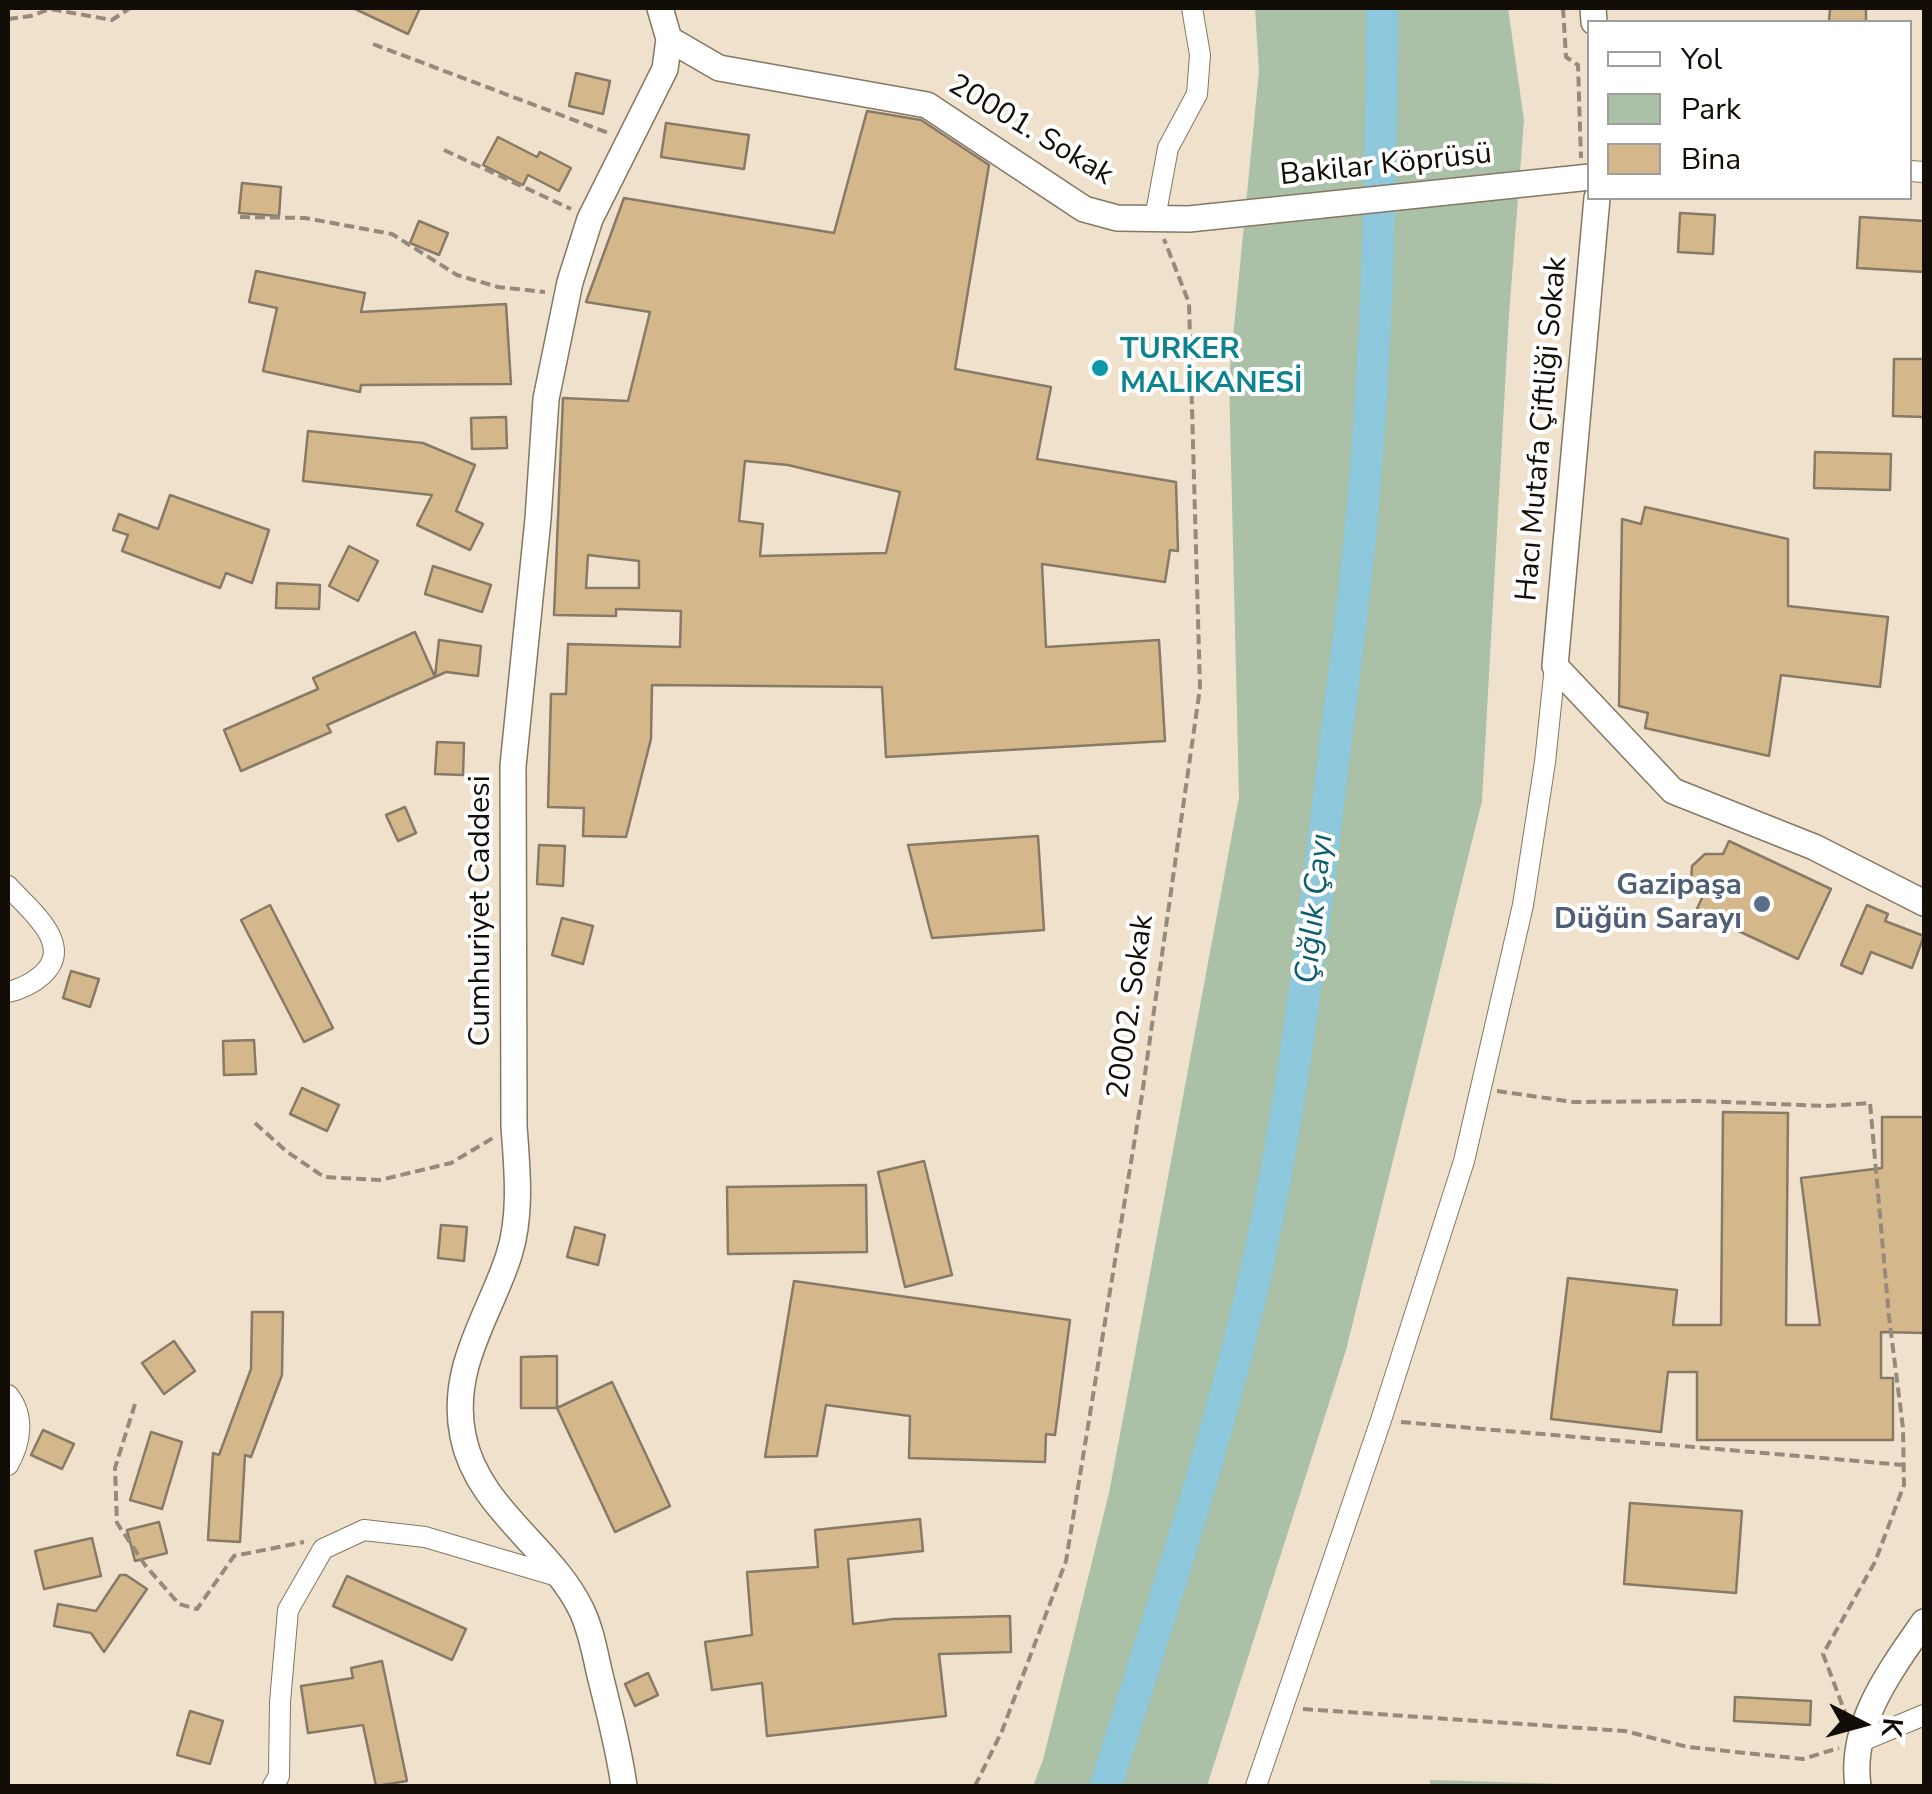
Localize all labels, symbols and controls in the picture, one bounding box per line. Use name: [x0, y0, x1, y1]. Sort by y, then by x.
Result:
legend: [1587, 20, 1912, 200]
text: Yol: [1681, 39, 1722, 80]
street label: 20001. Sokak: [941, 68, 1119, 194]
text: Park: [1681, 89, 1741, 130]
street label: Bakilar Köprüsü: [1278, 137, 1494, 195]
text: Bina: [1681, 139, 1741, 180]
street label: Hacı Mutafa Çiftliği Sokak: [1510, 255, 1576, 603]
place label: TURKER MALİKANESİ: [1120, 333, 1303, 404]
marker: TURKER MALİKANESİ: [1089, 357, 1111, 379]
street label: Cumhuriyet Caddesi: [464, 775, 500, 1047]
water label: Çığlık Çayı: [1289, 832, 1343, 986]
place label: Gazipaşa Düğün Sarayı: [1554, 869, 1742, 940]
marker: Gazipaşa Düğün Sarayı: [1751, 893, 1773, 915]
street label: 20002. Sokak: [1101, 913, 1163, 1101]
north arrow: [1812, 1674, 1912, 1774]
text: K: [1872, 1716, 1912, 1738]

